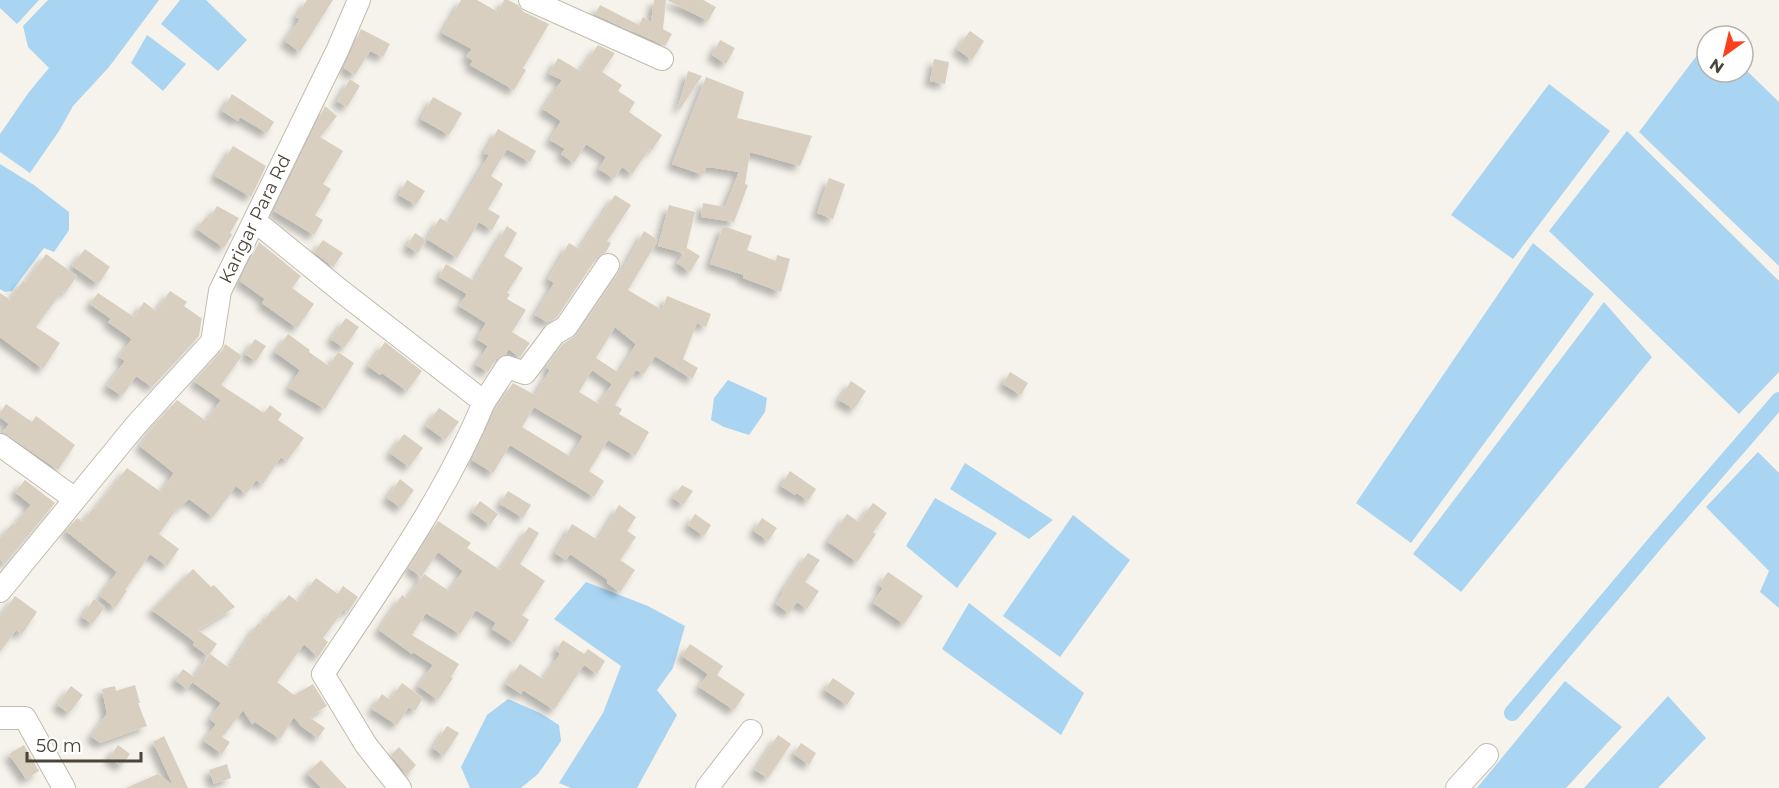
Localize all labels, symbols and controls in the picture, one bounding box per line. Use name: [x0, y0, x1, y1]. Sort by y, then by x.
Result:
north arrow: [1695, 24, 1755, 84]
text: N: [1706, 55, 1728, 78]
street label: Karigar Para Rd: [214, 151, 296, 287]
scale bar: [27, 725, 141, 763]
text: 50 m: [36, 735, 82, 757]

